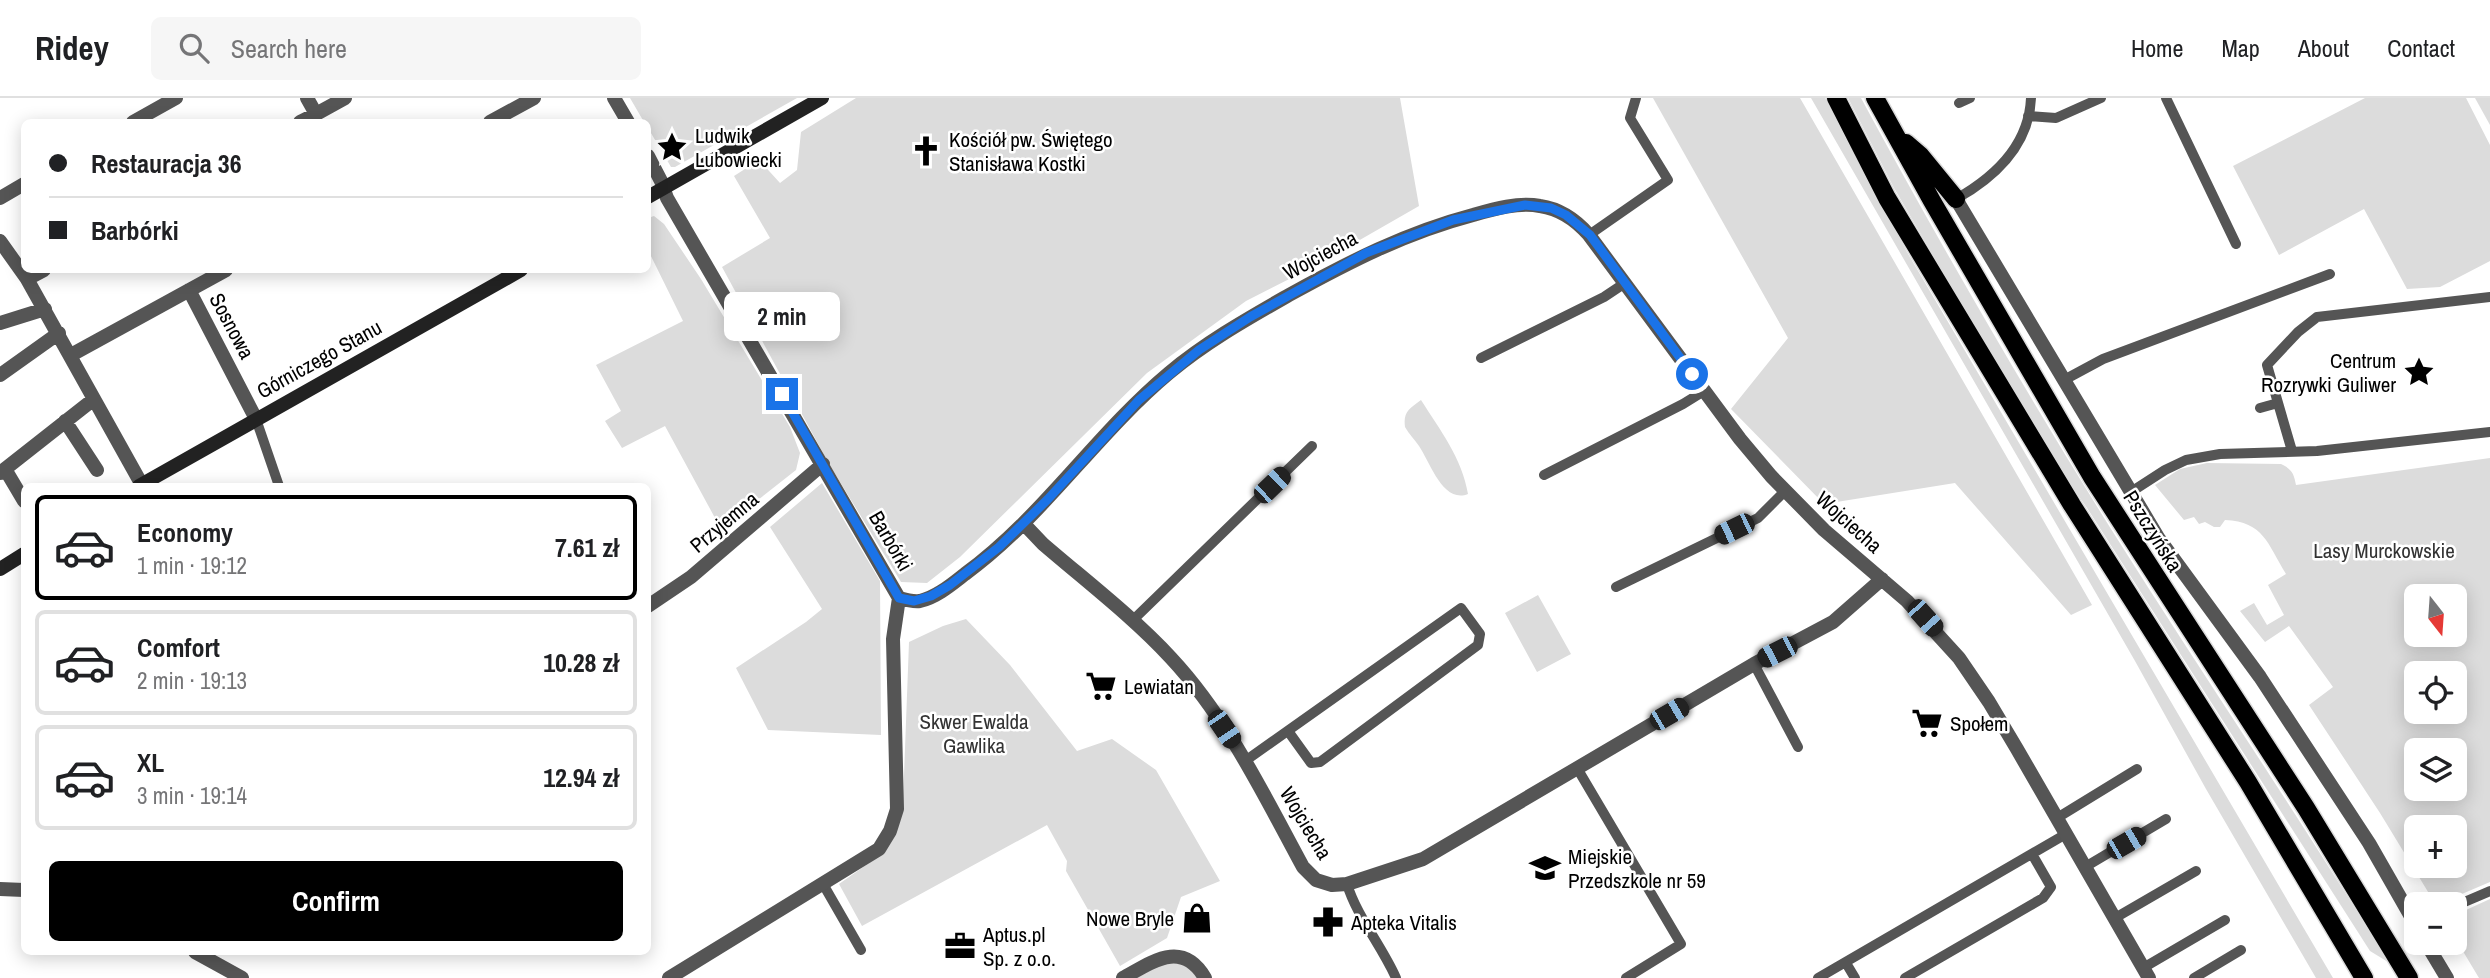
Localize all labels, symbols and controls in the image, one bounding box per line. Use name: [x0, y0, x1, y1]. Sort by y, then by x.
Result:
search box: [151, 17, 641, 80]
text: Ridey: [35, 26, 109, 70]
icon: search: [175, 29, 213, 67]
text: Search here: [231, 31, 347, 66]
text: Home: [2131, 32, 2183, 64]
text: Map: [2221, 32, 2260, 64]
text: About: [2298, 32, 2349, 64]
text: Contact: [2387, 32, 2455, 64]
place label: Ludwik Lubowiecki: [695, 121, 782, 174]
place label: Kościół pw. Świętego Stanisława Kostki: [949, 125, 1113, 178]
place icon: Ludwik Lubowiecki: [655, 130, 689, 164]
church icon: Kościół pw. Świętego Stanisława Kostki: [909, 134, 943, 168]
text: Restauracja 36: [91, 146, 242, 181]
text: Barbórki: [91, 213, 179, 248]
street label: Wojciecha: [1278, 223, 1363, 287]
street label: Sosnowa: [203, 288, 262, 364]
callout: 2 min: [724, 292, 840, 342]
text: 2 min: [757, 301, 807, 332]
street label: Górniczego Stanu: [251, 313, 387, 405]
place label: Centrum Rozrywki Guliwer: [2261, 346, 2396, 399]
place icon: Centrum Rozrywki Guliwer: [2402, 355, 2436, 389]
route start: [1676, 358, 1708, 390]
route end: [766, 378, 798, 410]
car: [1250, 463, 1295, 507]
street label: Przyjemna: [684, 484, 765, 559]
street label: Wojciecha: [1810, 484, 1889, 560]
street label: Pszczyńska: [2117, 485, 2190, 578]
street label: Barbórki: [862, 506, 920, 576]
car: [1711, 510, 1758, 548]
text: Economy: [137, 515, 233, 550]
icon: car: [53, 516, 116, 579]
text: 7.61 zł: [555, 530, 619, 565]
park label: Lasy Murckowskie: [2313, 536, 2455, 565]
text: 1 min · 19:12: [137, 550, 247, 581]
north arrow: [2404, 584, 2468, 648]
map controls: [2404, 584, 2467, 955]
car: [1904, 595, 1947, 641]
text: Comfort: [137, 630, 220, 665]
icon: car: [53, 631, 116, 694]
car: [1754, 633, 1801, 671]
text: 10.28 zł: [543, 645, 619, 680]
button: locate: [2404, 661, 2467, 724]
text: 2 min · 19:13: [137, 665, 247, 696]
supermarket icon: Lewiatan: [1084, 669, 1118, 703]
place label: Lewiatan: [1124, 672, 1194, 701]
car: [1646, 694, 1693, 734]
car: [1204, 706, 1245, 752]
supermarket icon: Społem: [1910, 706, 1944, 740]
park label: Skwer Ewalda Gawlika: [919, 707, 1029, 760]
place label: Społem: [1950, 709, 2008, 738]
button: layers: [2404, 738, 2467, 801]
text: XL: [137, 745, 164, 780]
icon: car: [53, 746, 116, 809]
text: 12.94 zł: [543, 760, 619, 795]
text: 3 min · 19:14: [137, 780, 247, 811]
street label: Wojciecha: [1273, 781, 1339, 865]
button: +: [2404, 815, 2467, 878]
car: [2103, 823, 2150, 863]
place label: Miejskie Przedszkole nr 59: [1568, 842, 1706, 895]
school or university icon: Miejskie Przedszkole nr 59: [1528, 851, 1562, 885]
button: Confirm: [49, 861, 623, 941]
button: −: [2404, 892, 2467, 955]
shop icon: Nowe Bryle: [1180, 901, 1214, 935]
place label: Nowe Bryle: [1086, 904, 1174, 933]
pharmacy icon: Apteka Vitalis: [1311, 905, 1345, 939]
place label: Apteka Vitalis: [1350, 908, 1457, 937]
place label: Aptus.pl Sp. z o.o.: [982, 920, 1056, 973]
office icon: Aptus.pl Sp. z o.o.: [943, 929, 977, 963]

